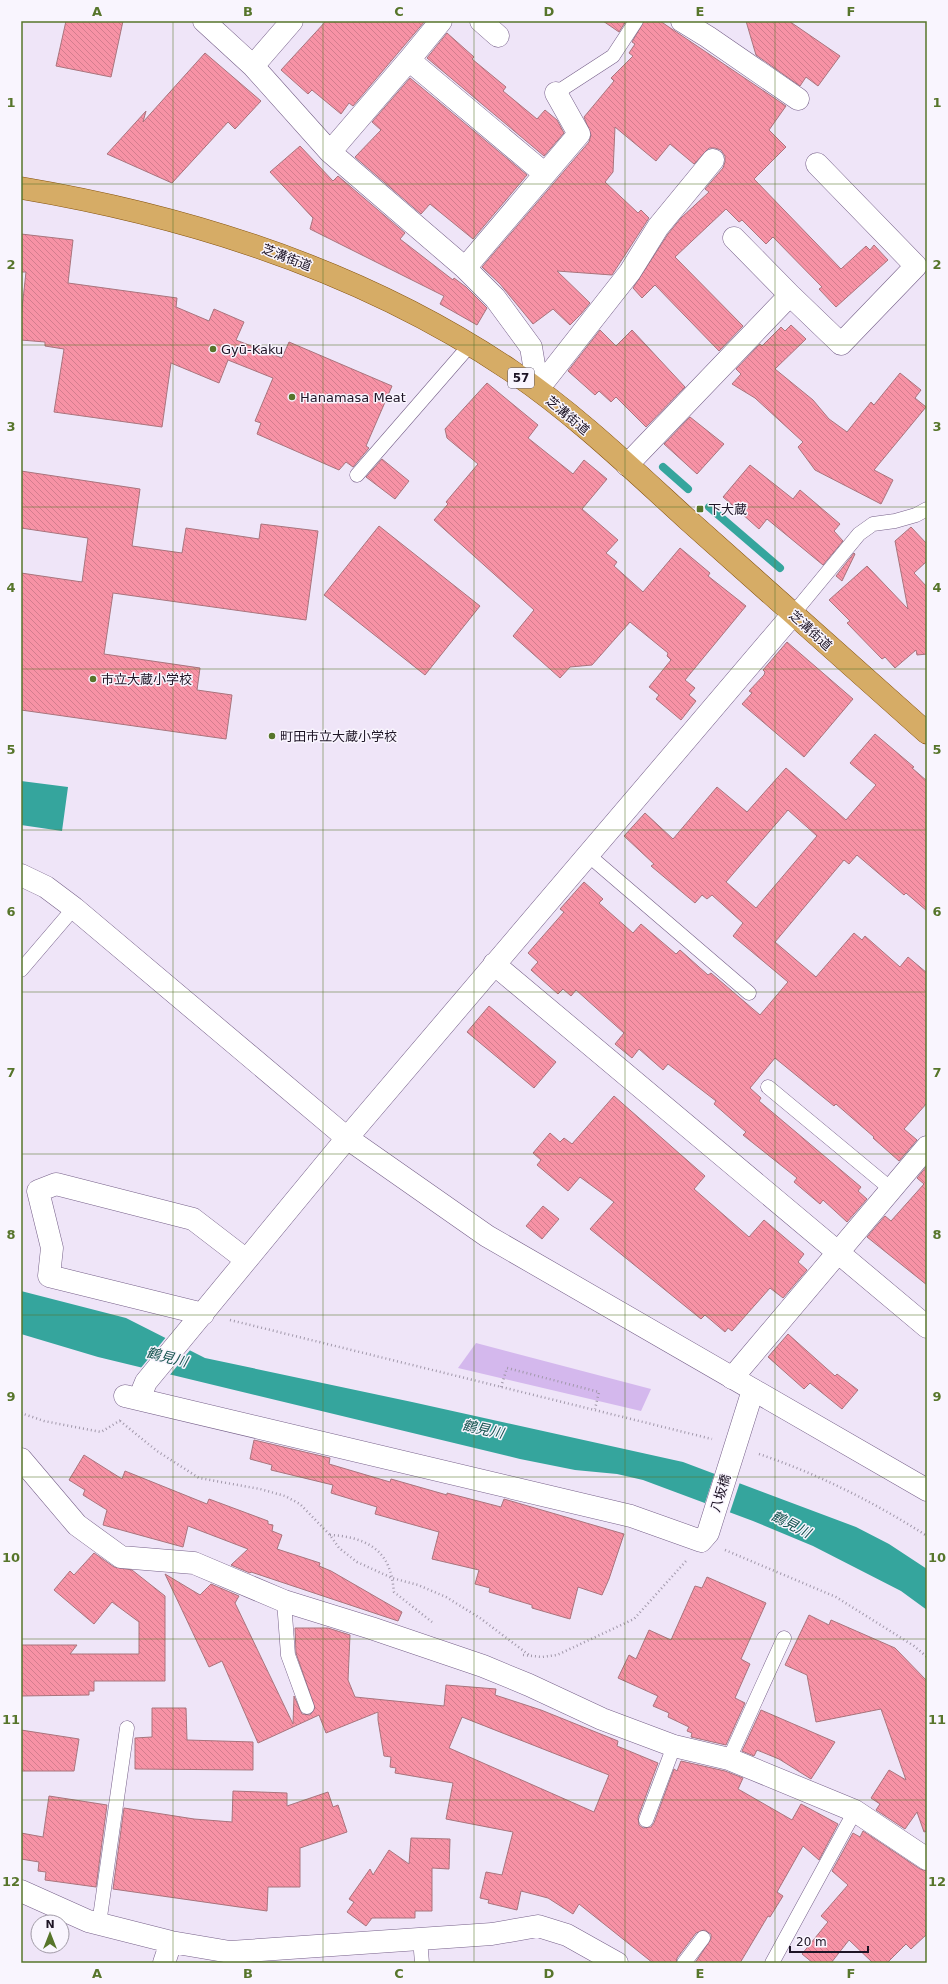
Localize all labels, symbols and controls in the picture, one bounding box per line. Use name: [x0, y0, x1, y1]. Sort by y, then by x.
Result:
text: A: [92, 4, 102, 19]
text: B: [243, 4, 253, 19]
text: C: [394, 4, 404, 19]
text: D: [544, 4, 555, 19]
text: E: [696, 4, 704, 19]
text: F: [847, 4, 855, 19]
text: 1: [6, 95, 16, 110]
text: 1: [932, 95, 942, 110]
street label: 芝溝街道: [260, 241, 314, 274]
text: 2: [6, 257, 16, 272]
text: 2: [932, 257, 942, 272]
place label: Gyū-Kaku: [221, 342, 283, 357]
marker: Gyū-Kaku: [208, 344, 218, 354]
road number: 57: [508, 368, 534, 388]
place label: Hanamasa Meat: [300, 390, 406, 405]
marker: Hanamasa Meat: [287, 392, 297, 402]
street label: 芝溝街道: [543, 393, 592, 438]
text: 3: [6, 419, 16, 434]
text: 3: [932, 419, 942, 434]
place label: 下大蔵: [708, 502, 747, 517]
marker: 下大蔵: [695, 504, 705, 514]
text: 4: [6, 580, 16, 595]
text: 4: [932, 580, 942, 595]
street label: 芝溝街道: [786, 607, 835, 653]
place label: 市立大蔵小学校: [101, 672, 192, 687]
marker: 市立大蔵小学校: [88, 674, 98, 684]
place label: 町田市立大蔵小学校: [280, 729, 397, 744]
marker: 町田市立大蔵小学校: [267, 731, 277, 741]
text: 5: [6, 742, 16, 757]
text: 5: [932, 742, 942, 757]
text: 6: [6, 904, 16, 919]
text: 6: [932, 904, 942, 919]
text: 7: [6, 1065, 16, 1080]
text: 7: [932, 1065, 942, 1080]
text: 8: [6, 1227, 16, 1242]
text: 8: [932, 1227, 942, 1242]
water label: 鶴見川: [145, 1344, 191, 1370]
text: 9: [6, 1389, 16, 1404]
text: 9: [932, 1389, 942, 1404]
water label: 鶴見川: [461, 1417, 507, 1442]
street label: 八坂橋: [708, 1472, 733, 1514]
water label: 鶴見川: [769, 1507, 815, 1542]
text: 10: [2, 1550, 20, 1565]
text: 10: [928, 1550, 946, 1565]
text: 11: [2, 1712, 20, 1727]
text: 11: [928, 1712, 946, 1727]
text: 12: [2, 1874, 20, 1889]
text: 12: [928, 1874, 946, 1889]
north arrow: [30, 1914, 70, 1954]
text: N: [45, 1918, 55, 1931]
scale bar: [790, 1928, 868, 1954]
text: 20 m: [796, 1935, 827, 1949]
text: A: [92, 1966, 102, 1981]
text: B: [243, 1966, 253, 1981]
text: C: [394, 1966, 404, 1981]
text: D: [544, 1966, 555, 1981]
text: E: [696, 1966, 704, 1981]
text: F: [847, 1966, 855, 1981]

